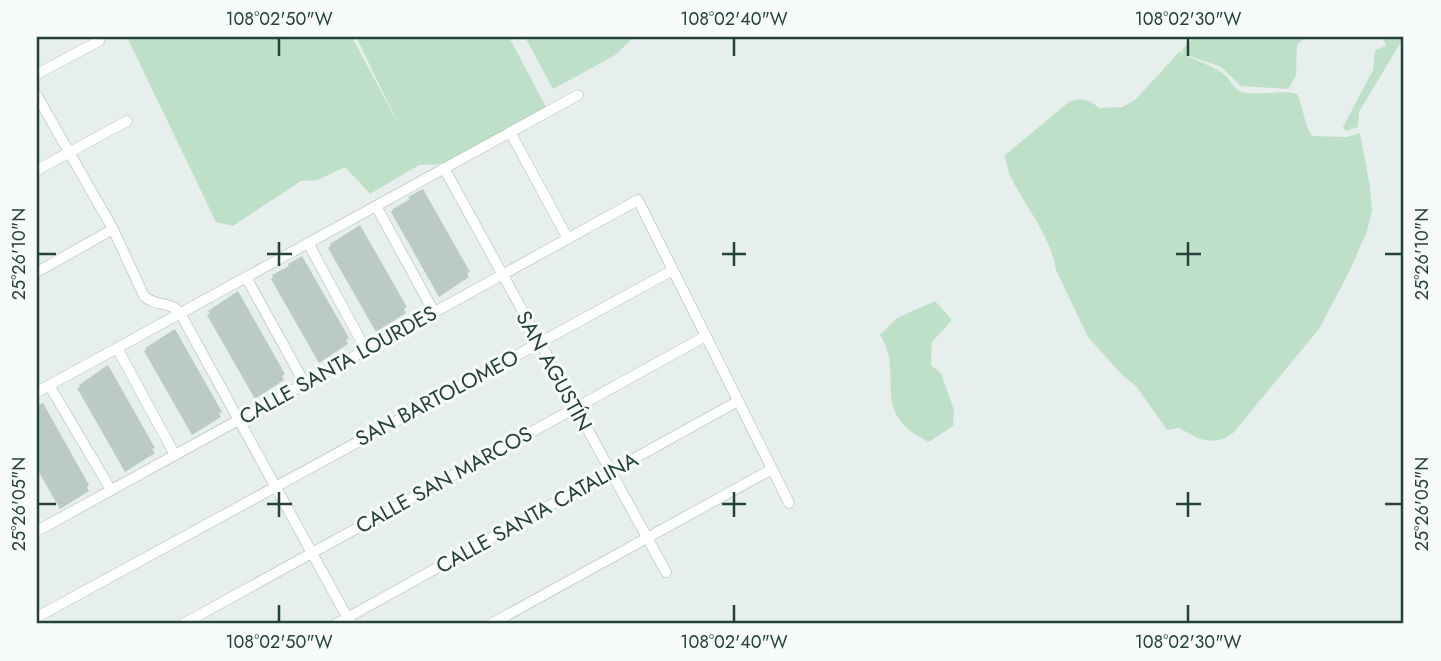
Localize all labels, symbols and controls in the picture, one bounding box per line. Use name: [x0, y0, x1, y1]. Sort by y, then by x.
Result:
text: 108°02'50"W: [225, 6, 333, 32]
text: 108°02'40"W: [680, 6, 788, 32]
text: 108°02'30"W: [1135, 6, 1242, 32]
text: 25°26'10"N: [6, 208, 32, 300]
text: 25°26'10"N: [1409, 208, 1435, 300]
street label: CALLE SANTA LOURDES: [234, 298, 442, 432]
street label: SAN AGUSTÍN: [509, 305, 599, 437]
street label: SAN BARTOLOMEO: [350, 342, 524, 454]
street label: CALLE SAN MARCOS: [350, 419, 538, 541]
street label: CALLE SANTA CATALINA: [431, 445, 644, 581]
text: 25°26'05"N: [6, 457, 32, 551]
text: 25°26'05"N: [1409, 457, 1435, 551]
text: 108°02'50"W: [225, 629, 333, 655]
text: 108°02'40"W: [680, 629, 788, 655]
text: 108°02'30"W: [1135, 629, 1242, 655]

